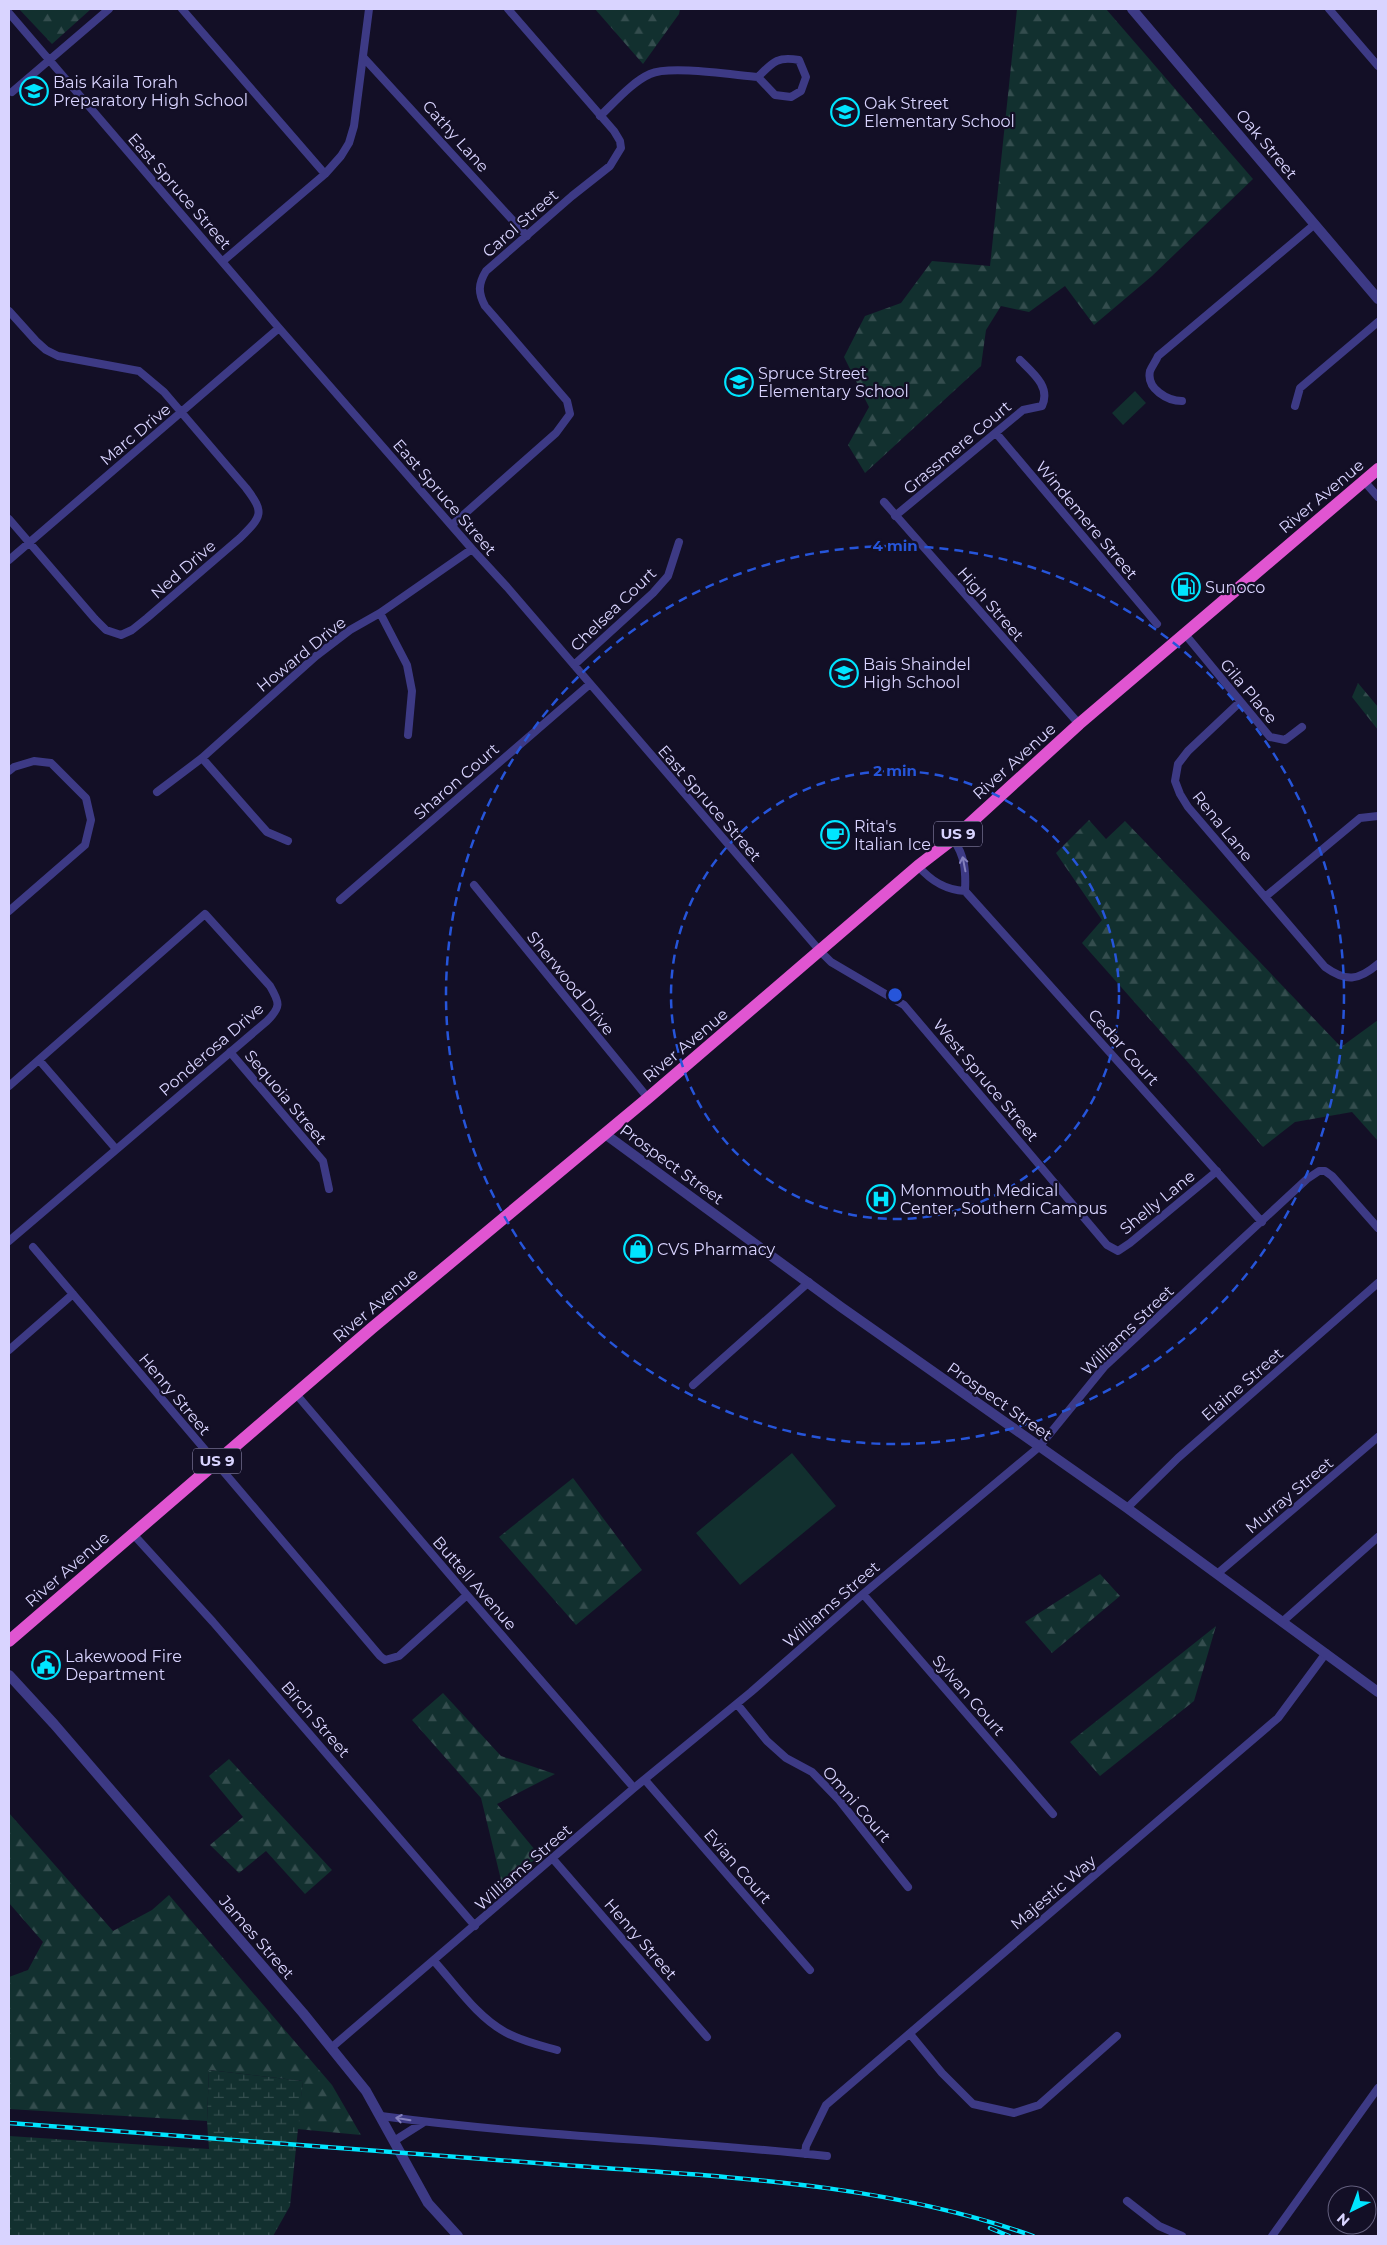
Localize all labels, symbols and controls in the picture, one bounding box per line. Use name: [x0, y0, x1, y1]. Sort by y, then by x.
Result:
place label: Bais Kaila Torah Preparatory High School: [53, 73, 248, 110]
school or university icon: Bais Kaila Torah Preparatory High School: [19, 76, 49, 106]
place label: Oak Street Elementary School: [864, 94, 1015, 131]
street label: Cathy Lane: [418, 97, 493, 176]
school or university icon: Oak Street Elementary School: [830, 97, 860, 127]
street label: Oak Street: [1232, 106, 1302, 183]
street label: East Spruce Street: [124, 129, 235, 254]
street label: Carol Street: [479, 185, 562, 261]
place label: Spruce Street Elementary School: [758, 364, 909, 401]
school or university icon: Spruce Street Elementary School: [724, 367, 754, 397]
street label: Grassmere Court: [900, 396, 1015, 498]
street label: Marc Drive: [96, 399, 174, 469]
street label: East Spruce Street: [389, 435, 500, 560]
street label: River Avenue: [1275, 455, 1368, 537]
street label: Windemere Street: [1032, 457, 1142, 584]
street label: Ned Drive: [147, 536, 220, 603]
text: 4 min: [872, 536, 918, 555]
street label: Chelsea Court: [566, 563, 661, 655]
street label: High Street: [953, 564, 1028, 646]
fuel station icon: Sunoco: [1171, 572, 1201, 602]
place label: Sunoco: [1205, 578, 1265, 597]
street label: Howard Drive: [253, 613, 350, 696]
place label: Bais Shaindel High School: [863, 655, 971, 692]
street label: Gila Place: [1216, 655, 1281, 727]
school or university icon: Bais Shaindel High School: [829, 658, 859, 688]
street label: River Avenue: [969, 719, 1060, 804]
street label: Sharon Court: [410, 739, 503, 823]
street label: East Spruce Street: [654, 741, 765, 866]
text: 2 min: [873, 761, 917, 780]
street label: Rena Lane: [1188, 787, 1257, 865]
place label: Rita's Italian Ice: [854, 817, 931, 854]
cafe icon: Rita's Italian Ice: [820, 820, 850, 850]
road number: US 9: [934, 822, 982, 846]
one-way arrow: [959, 856, 969, 872]
street label: Sherwood Drive: [523, 928, 618, 1039]
centre of rings: [886, 986, 904, 1004]
street label: Ponderosa Drive: [155, 999, 267, 1100]
street label: River Avenue: [639, 1004, 732, 1086]
street label: Cedar Court: [1084, 1005, 1163, 1090]
street label: West Spruce Street: [929, 1015, 1043, 1146]
street label: Sequoia Street: [241, 1046, 331, 1149]
street label: Prospect Street: [616, 1120, 728, 1209]
street label: Shelly Lane: [1116, 1166, 1199, 1238]
place label: Monmouth Medical Center, Southern Campus: [900, 1181, 1107, 1218]
hospital icon: Monmouth Medical Center, Southern Campus: [866, 1184, 896, 1214]
shop icon: CVS Pharmacy: [623, 1234, 653, 1264]
place label: CVS Pharmacy: [657, 1240, 776, 1259]
street label: River Avenue: [329, 1264, 422, 1346]
street label: Williams Street: [1077, 1281, 1178, 1379]
street label: Elaine Street: [1198, 1343, 1287, 1425]
street label: Henry Street: [135, 1350, 215, 1440]
street label: Prospect Street: [944, 1358, 1056, 1445]
road number: US 9: [193, 1448, 241, 1474]
street label: Murray Street: [1242, 1453, 1337, 1538]
street label: River Avenue: [21, 1528, 113, 1611]
street label: Buttell Avenue: [429, 1533, 521, 1634]
street label: Williams Street: [779, 1557, 884, 1651]
place label: Lakewood Fire Department: [65, 1647, 182, 1684]
public building icon: Lakewood Fire Department: [31, 1650, 61, 1680]
street label: Sylvan Court: [928, 1651, 1009, 1740]
street label: Birch Street: [277, 1677, 354, 1762]
street label: Omni Court: [818, 1762, 895, 1847]
street label: Williams Street: [471, 1820, 576, 1914]
street label: Evian Court: [700, 1825, 776, 1908]
street label: Majestic Way: [1007, 1851, 1100, 1933]
street label: James Street: [215, 1891, 298, 1983]
street label: Henry Street: [600, 1895, 681, 1984]
one-way arrow: [395, 2113, 411, 2123]
north arrow: [1327, 2185, 1377, 2235]
text: N: [1333, 2209, 1354, 2230]

